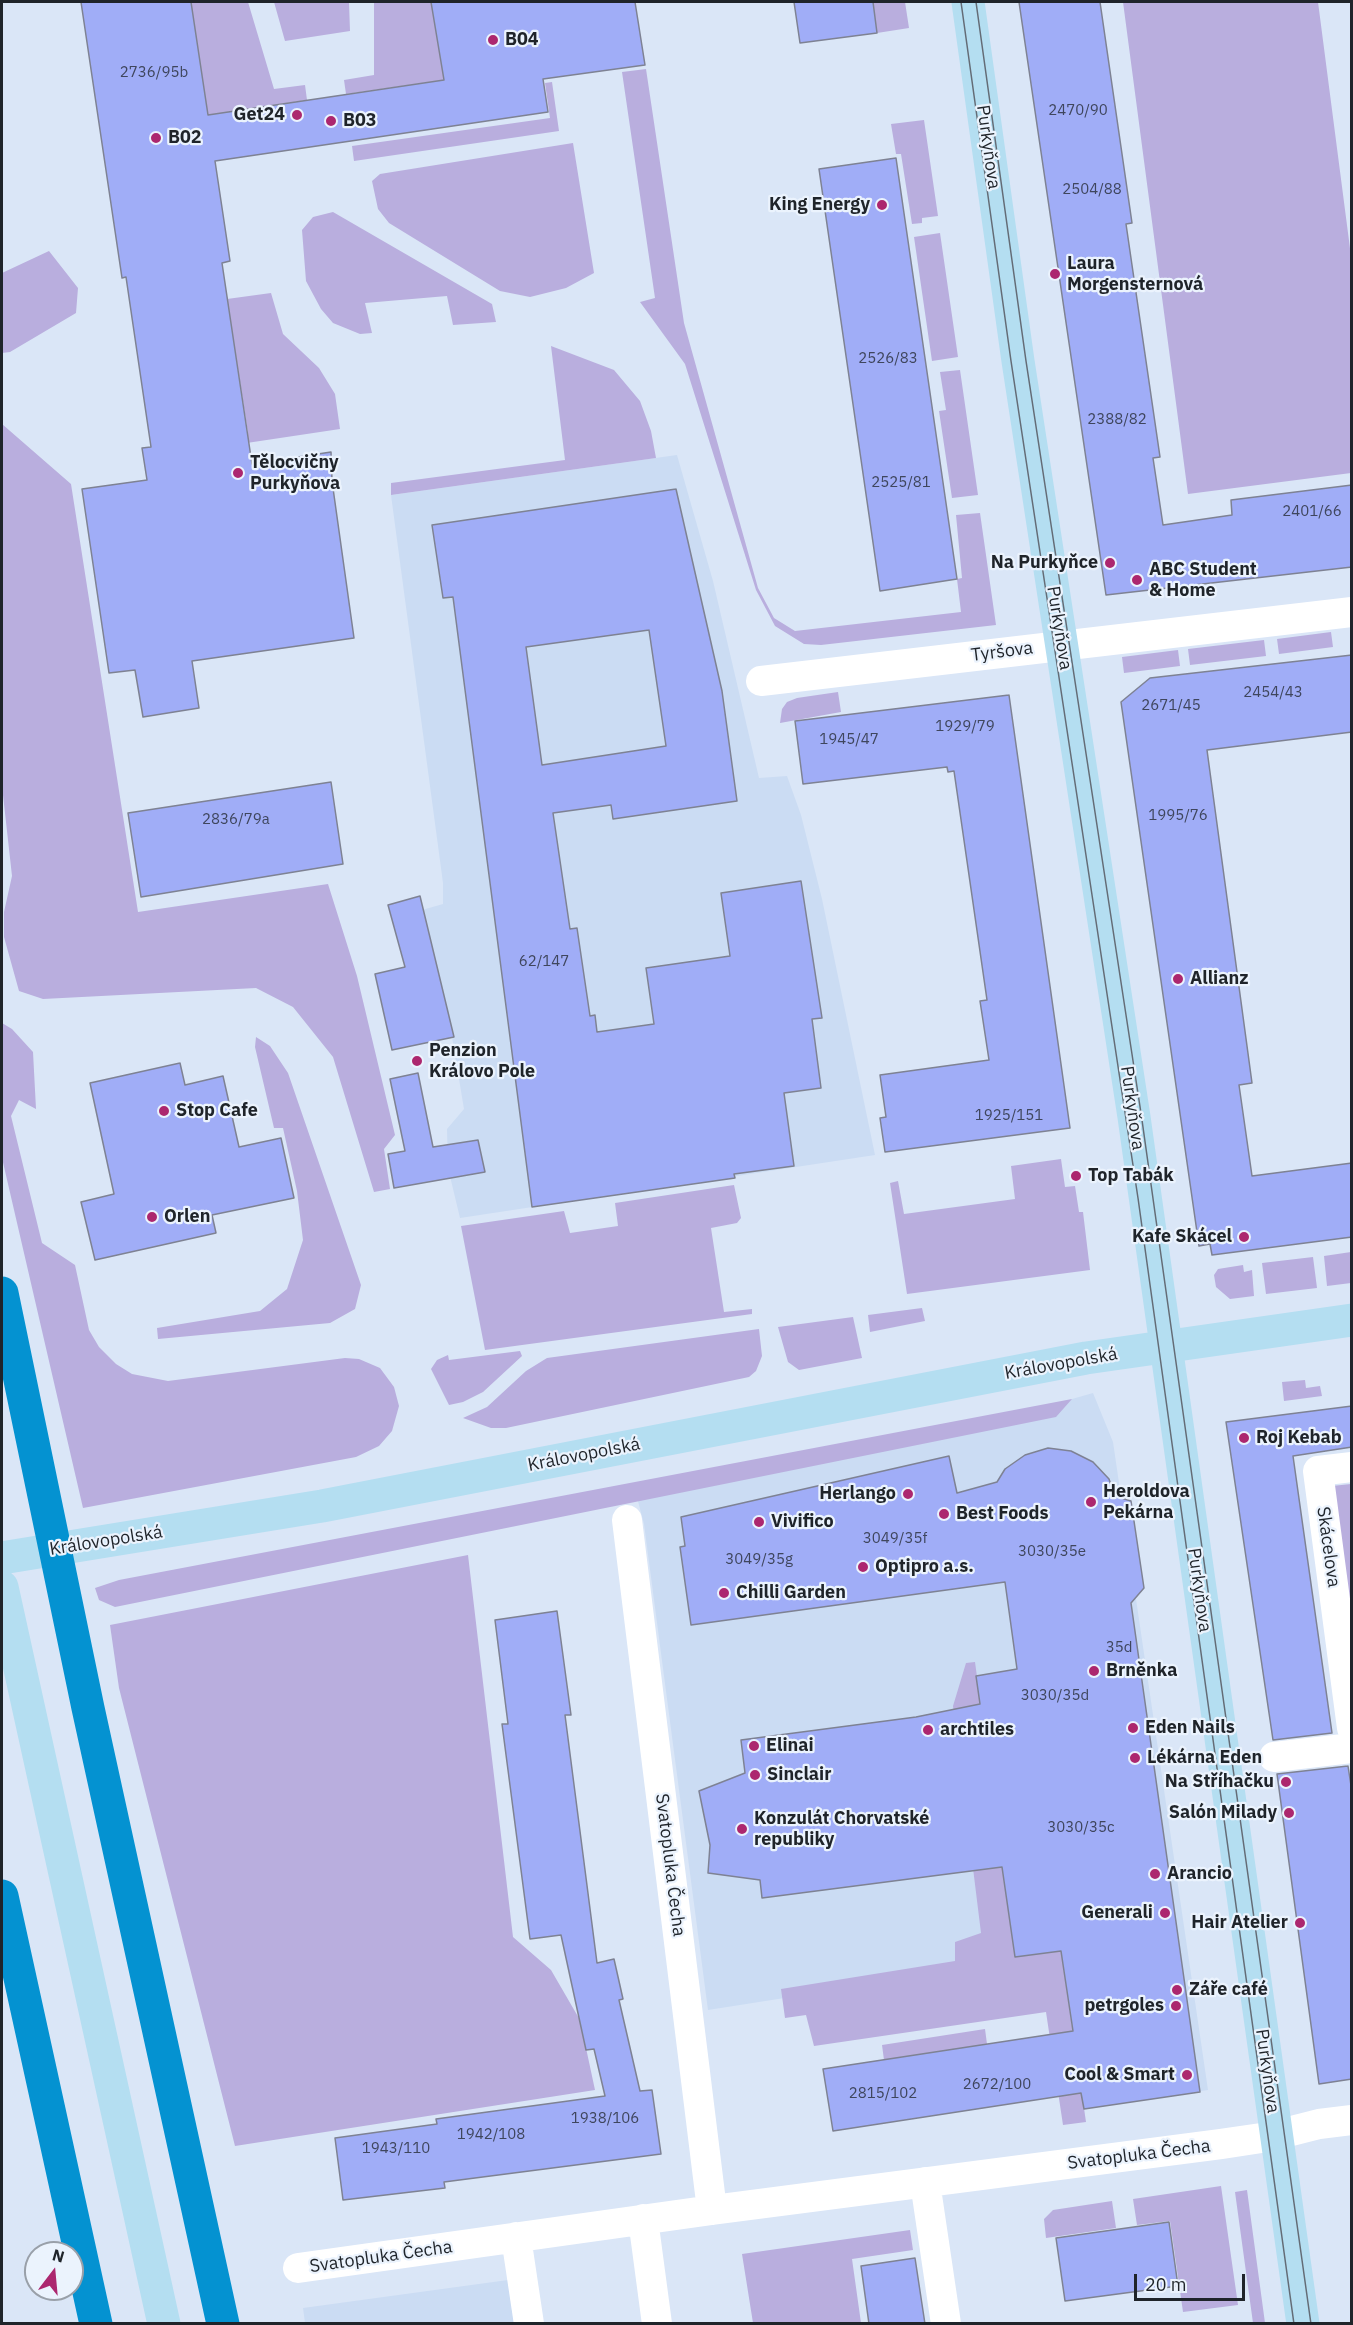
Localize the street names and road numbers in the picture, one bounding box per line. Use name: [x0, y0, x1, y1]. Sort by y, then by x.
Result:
street label: Purkyňova: [971, 104, 1005, 190]
street label: Purkyňova: [1042, 584, 1076, 672]
street label: Tyršova: [970, 637, 1034, 667]
street label: Purkyňova: [1115, 1065, 1149, 1151]
street label: Královopolská: [1003, 1343, 1119, 1385]
street label: Královopolská: [526, 1434, 642, 1476]
street label: Skácelova: [1312, 1505, 1344, 1589]
street label: Královopolská: [48, 1521, 164, 1561]
street label: Purkyňova: [1182, 1547, 1216, 1633]
street label: Svatopluka Čecha: [651, 1792, 689, 1938]
street label: Purkyňova: [1250, 2028, 1284, 2114]
street label: Svatopluka Čecha: [1066, 2136, 1212, 2174]
street label: Svatopluka Čecha: [308, 2236, 454, 2278]

